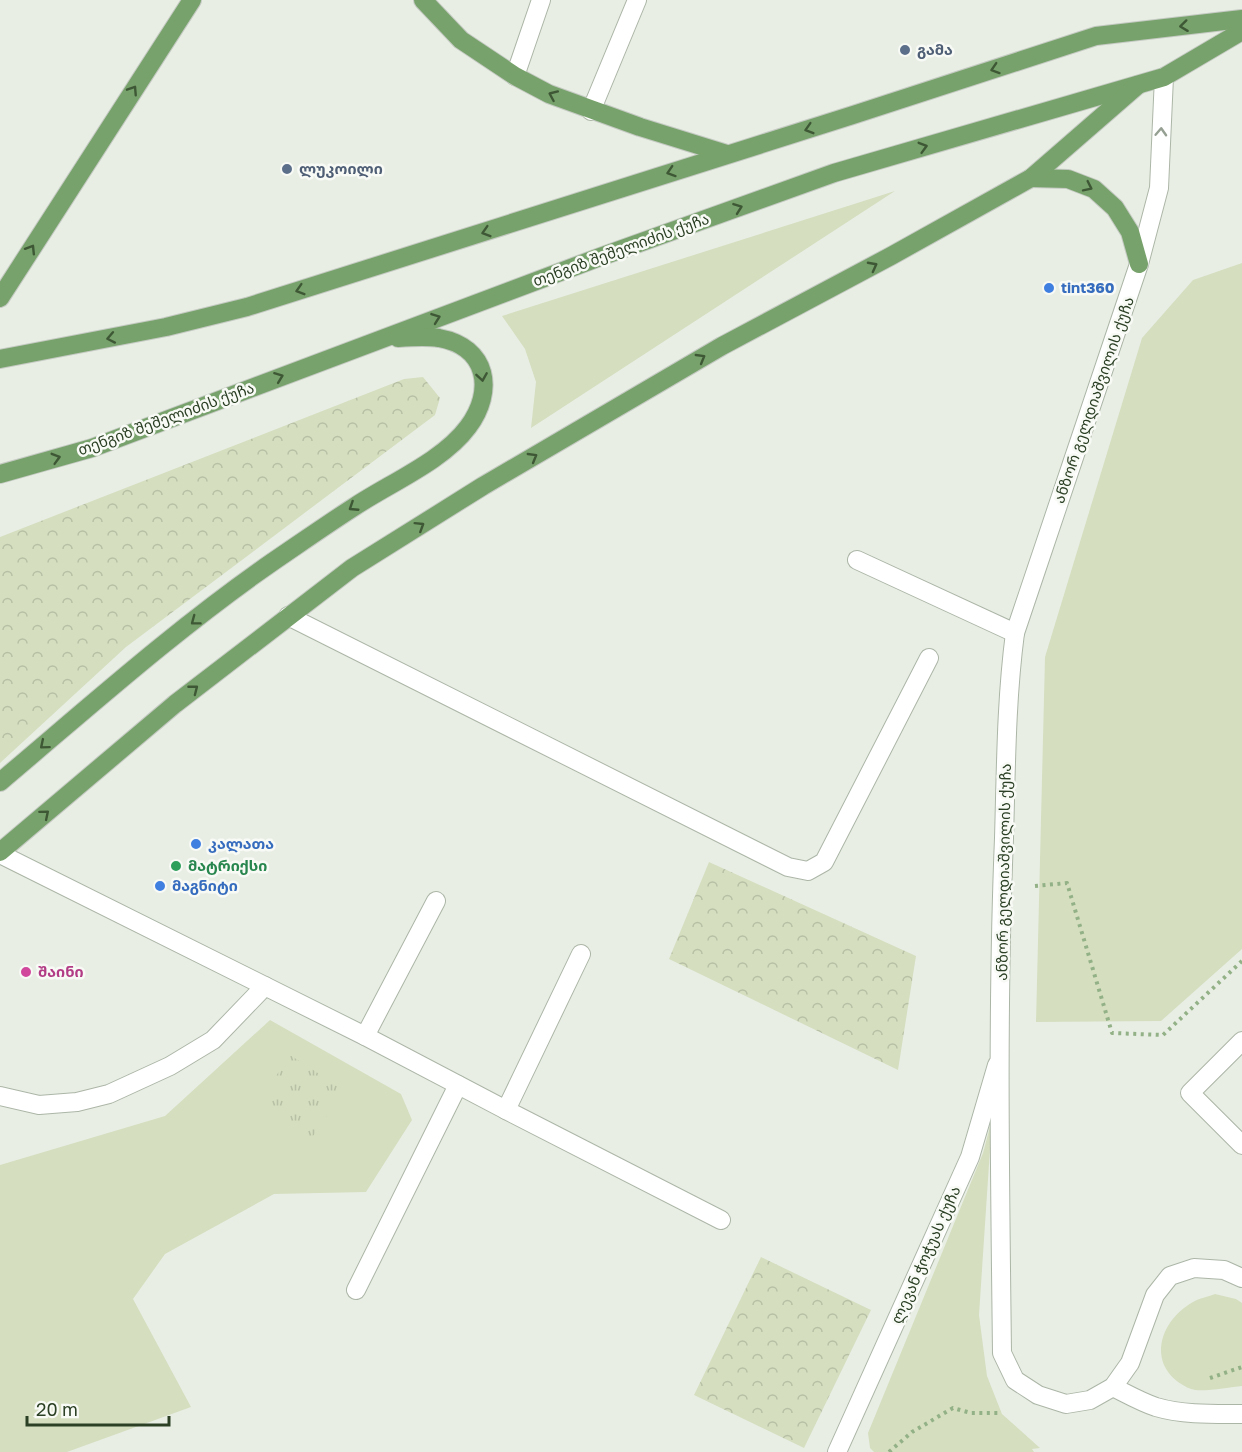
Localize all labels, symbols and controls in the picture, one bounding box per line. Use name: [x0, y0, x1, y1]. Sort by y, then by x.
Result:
one-way arrow: [1179, 19, 1189, 31]
place label: გამა: [917, 40, 953, 59]
marker: გამა: [898, 43, 912, 57]
one-way arrow: [990, 62, 1001, 74]
one-way arrow: [126, 86, 137, 97]
one-way arrow: [548, 90, 559, 102]
one-way arrow: [804, 122, 815, 134]
one-way arrow: [1155, 128, 1168, 137]
one-way arrow: [917, 142, 928, 154]
place label: ლუკოილი: [299, 159, 383, 178]
marker: ლუკოილი: [280, 162, 294, 176]
one-way arrow: [667, 165, 677, 177]
one-way arrow: [1082, 180, 1093, 192]
one-way arrow: [732, 202, 743, 215]
street label: თენგიზ შეშელიძის ქუჩა: [530, 209, 712, 290]
one-way arrow: [481, 225, 492, 237]
one-way arrow: [24, 245, 36, 255]
one-way arrow: [867, 262, 877, 273]
place label: tint360: [1061, 278, 1115, 296]
marker: tint360: [1042, 281, 1056, 295]
one-way arrow: [295, 283, 306, 295]
street label: ანზორ გელდიაშვილის ქუჩა: [1049, 294, 1138, 506]
one-way arrow: [430, 313, 441, 325]
one-way arrow: [106, 331, 116, 344]
one-way arrow: [695, 354, 705, 366]
one-way arrow: [273, 372, 284, 385]
one-way arrow: [476, 373, 488, 382]
street label: თენგიზ შეშელიძის ქუჩა: [75, 378, 257, 459]
one-way arrow: [51, 453, 61, 466]
one-way arrow: [527, 453, 537, 464]
one-way arrow: [349, 500, 360, 511]
one-way arrow: [414, 521, 424, 533]
one-way arrow: [191, 613, 202, 624]
one-way arrow: [188, 685, 199, 696]
one-way arrow: [40, 737, 51, 748]
street label: ანზორ გელდიაშვილის ქუჩა: [992, 763, 1015, 981]
one-way arrow: [38, 810, 49, 821]
place label: კალათა: [208, 834, 274, 853]
marker: კალათა: [189, 837, 203, 851]
place label: მატრიქსი: [188, 856, 267, 875]
marker: მატრიქსი: [169, 859, 183, 873]
place label: მაგნიტი: [172, 876, 238, 895]
marker: მაგნიტი: [153, 879, 167, 893]
place label: შაინი: [38, 962, 84, 980]
marker: შაინი: [19, 965, 33, 979]
street label: ლევან ჭოჭუას ქუჩა: [887, 1183, 964, 1327]
scale bar: [27, 1389, 170, 1427]
text: 20 m: [36, 1398, 78, 1420]

